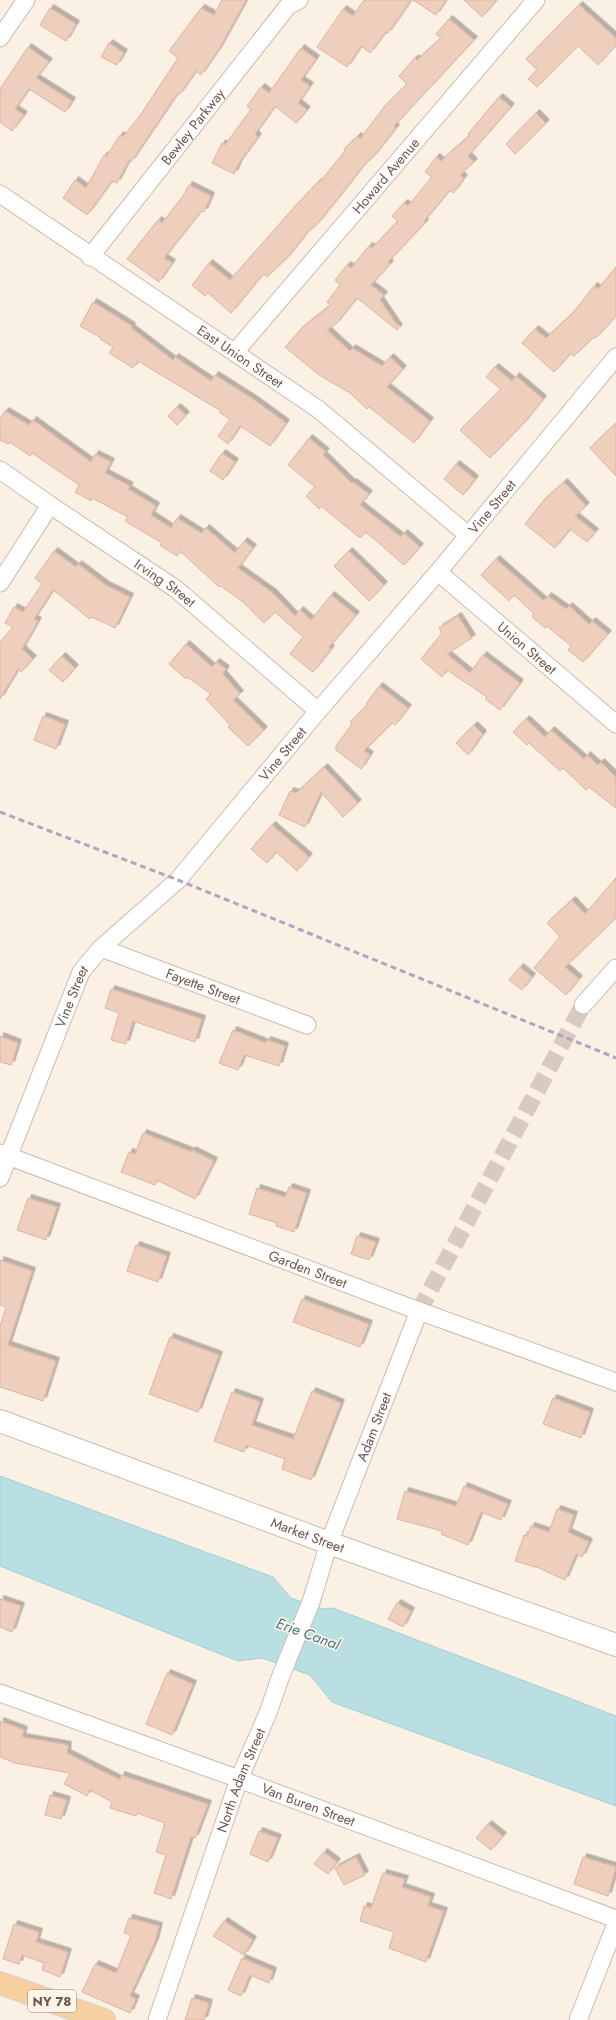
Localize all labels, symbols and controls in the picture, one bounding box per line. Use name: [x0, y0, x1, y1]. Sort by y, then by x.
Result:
street label: Bewley Parkway: [156, 84, 230, 169]
street label: Howard Avenue: [348, 133, 424, 218]
street label: East Union Street: [193, 320, 288, 393]
street label: Vine Street: [463, 475, 521, 538]
street label: Irving Street: [130, 554, 201, 612]
street label: Union Street: [493, 617, 561, 680]
street label: Vine Street: [254, 722, 311, 785]
street label: Vine Street: [50, 960, 93, 1030]
street label: Fayette Street: [163, 963, 244, 1009]
street label: Garden Street: [266, 1245, 351, 1293]
street label: Adam Street: [352, 1389, 397, 1464]
street label: Market Street: [268, 1512, 348, 1558]
water label: Erie Canal: [273, 1612, 344, 1656]
street label: North Adam Street: [212, 1724, 270, 1835]
street label: Van Buren Street: [259, 1778, 358, 1831]
road number: NY 78: [28, 1990, 76, 2012]

